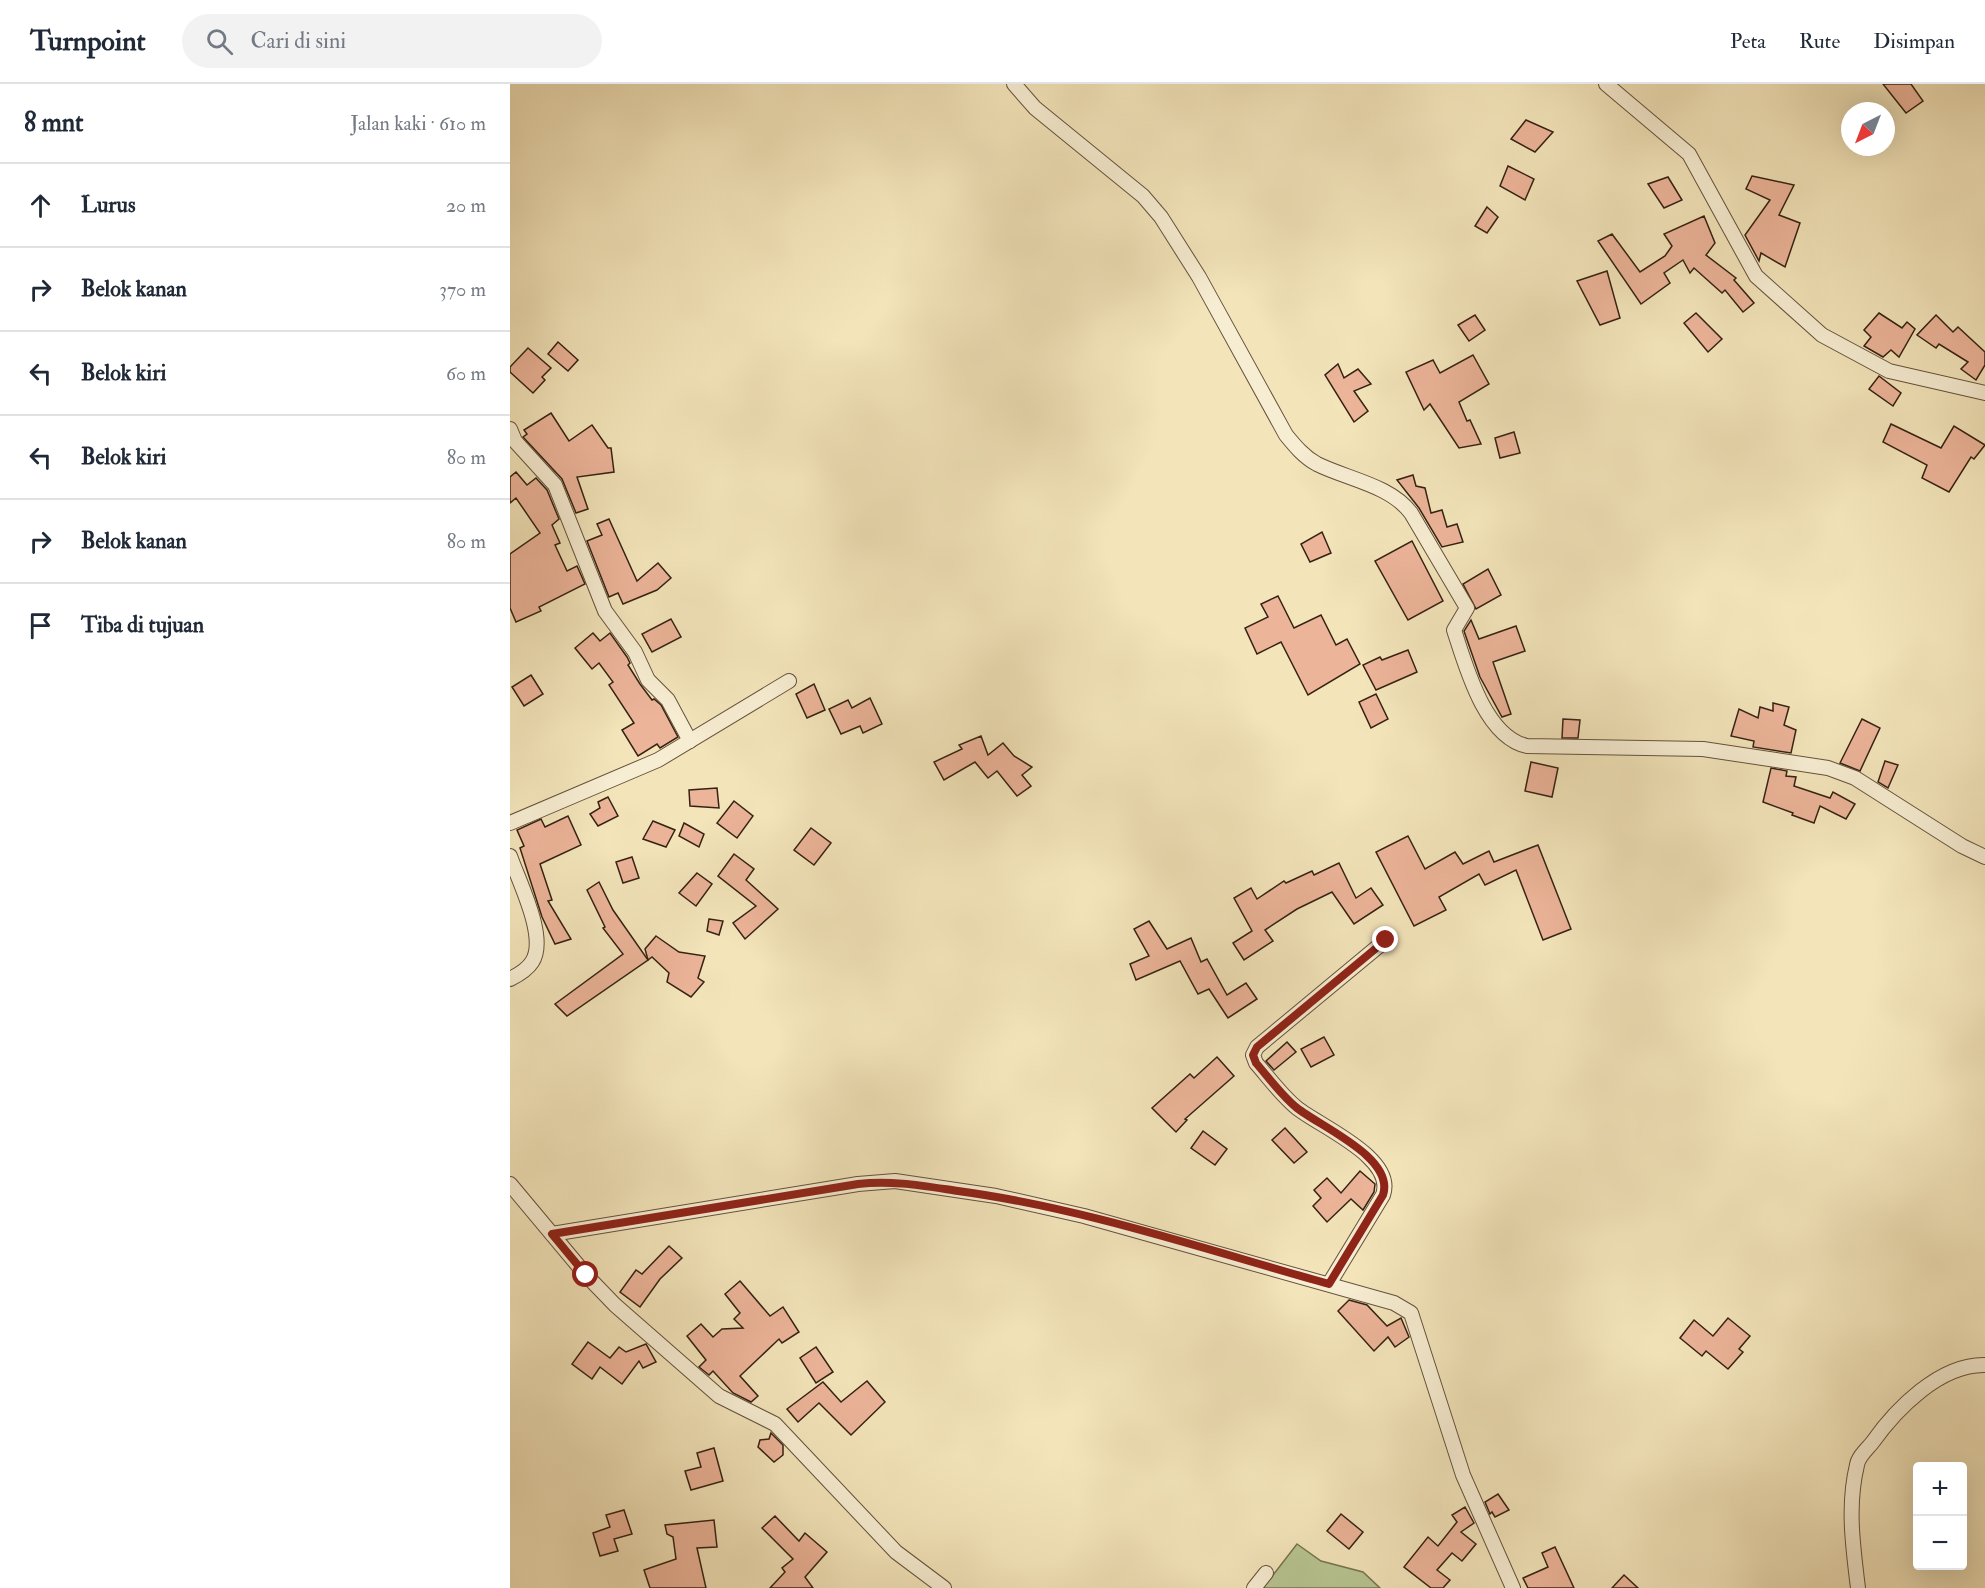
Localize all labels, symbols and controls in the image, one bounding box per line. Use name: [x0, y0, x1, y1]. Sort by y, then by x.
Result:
search box: [182, 14, 602, 68]
text: Turnpoint: [30, 24, 146, 59]
icon: search: [203, 25, 236, 58]
text: Cari di sini: [251, 27, 346, 55]
text: Peta: [1730, 28, 1766, 55]
text: Rute: [1799, 28, 1840, 55]
text: Disimpan: [1873, 28, 1955, 55]
north arrow: [1841, 102, 1895, 156]
text: 8 mnt: [24, 107, 84, 139]
text: Jalan kaki · 610 m: [350, 111, 486, 136]
icon: ahead: [24, 189, 57, 222]
text: Lurus: [81, 191, 135, 219]
text: 20 m: [446, 193, 486, 218]
icon: right: [24, 273, 57, 306]
text: Belok kanan: [81, 275, 187, 303]
text: 370 m: [439, 277, 486, 302]
icon: left: [24, 357, 57, 390]
text: Belok kiri: [81, 359, 166, 387]
text: 60 m: [446, 361, 486, 386]
icon: left: [24, 441, 57, 474]
text: Belok kiri: [81, 443, 166, 471]
text: 80 m: [447, 445, 486, 470]
icon: right: [24, 525, 57, 558]
text: Belok kanan: [81, 527, 187, 555]
text: 80 m: [447, 529, 486, 554]
icon: arrive: [24, 609, 57, 642]
text: Tiba di tujuan: [81, 611, 204, 639]
route end: [1372, 926, 1398, 952]
route start: [572, 1261, 598, 1287]
map controls: [1913, 1462, 1967, 1570]
button: +: [1913, 1462, 1967, 1516]
button: −: [1913, 1516, 1967, 1570]

